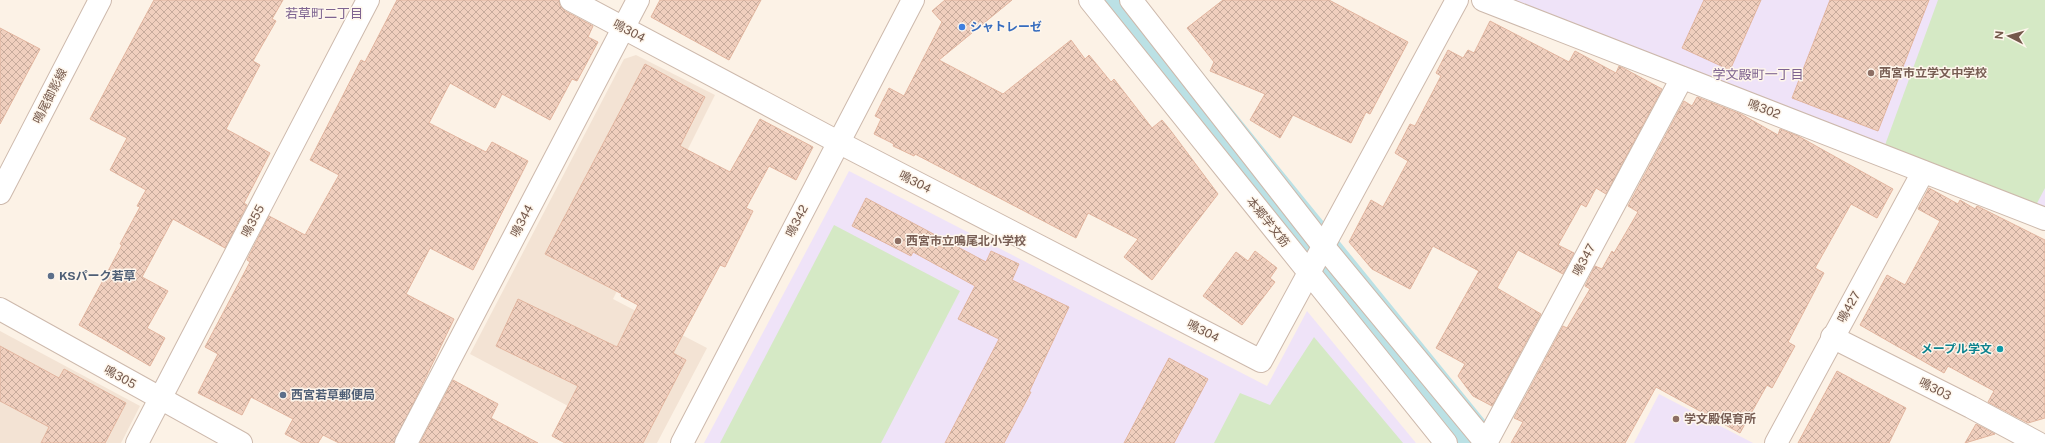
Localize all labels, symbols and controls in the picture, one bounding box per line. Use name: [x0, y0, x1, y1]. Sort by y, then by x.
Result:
district label: 若草町二丁目: [285, 6, 363, 21]
north arrow: [1989, 16, 2029, 56]
street label: 鳴304: [611, 17, 648, 45]
place label: シャトレーゼ: [970, 20, 1042, 34]
marker: シャトレーゼ: [957, 22, 967, 32]
text: N: [1993, 30, 2005, 40]
street label: 鳴尾御影線: [30, 66, 70, 126]
place label: 西宮市立学文中学校: [1879, 66, 1987, 80]
district label: 学文殿町一丁目: [1712, 67, 1804, 82]
marker: 西宮市立学文中学校: [1866, 68, 1876, 78]
street label: 鳴302: [1746, 96, 1782, 122]
street label: 鳴304: [897, 168, 934, 196]
street label: 本郷学文筋: [1244, 194, 1292, 250]
street label: 鳴355: [239, 202, 268, 240]
street label: 鳴344: [508, 202, 537, 240]
street label: 鳴342: [783, 203, 811, 239]
place label: 西宮市立鳴尾北小学校: [906, 234, 1026, 248]
marker: 西宮市立鳴尾北小学校: [893, 236, 903, 246]
street label: 鳴347: [1570, 242, 1598, 278]
place label: KSパーク若草: [59, 269, 136, 283]
marker: KSパーク若草: [46, 271, 56, 281]
street label: 鳴427: [1835, 289, 1863, 325]
street label: 鳴304: [1185, 317, 1222, 345]
place label: メープル学文: [1921, 342, 1992, 356]
marker: メープル学文: [1995, 344, 2005, 354]
street label: 鳴305: [102, 363, 139, 392]
street label: 鳴303: [1917, 375, 1953, 403]
place label: 西宮若草郵便局: [291, 388, 375, 402]
marker: 西宮若草郵便局: [278, 390, 288, 400]
place label: 学文殿保育所: [1684, 412, 1756, 426]
marker: 学文殿保育所: [1671, 414, 1681, 424]

